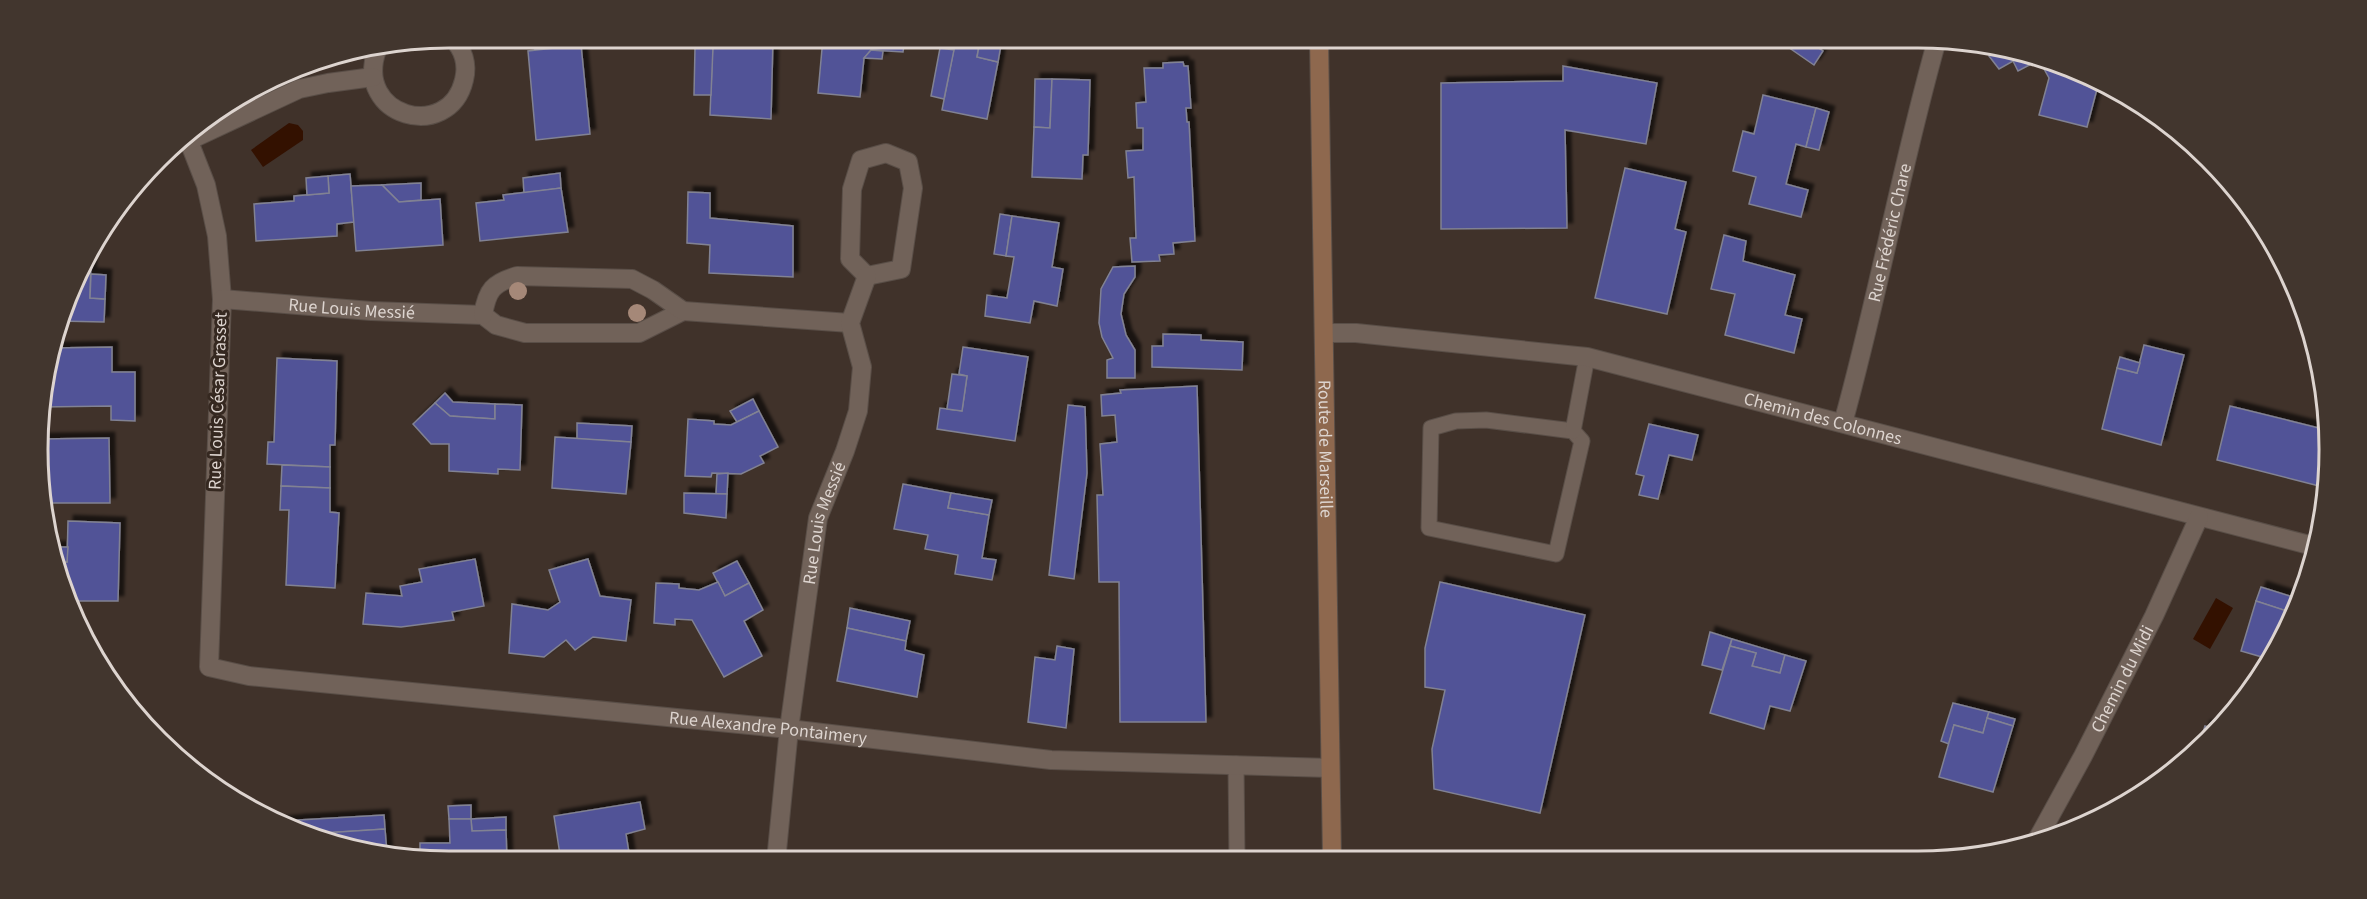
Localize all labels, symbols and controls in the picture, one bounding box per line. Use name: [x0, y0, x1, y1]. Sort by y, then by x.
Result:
street label: Rue Frédéric Chare: [1861, 161, 1918, 305]
street label: Rue Louis Messié: [287, 292, 415, 325]
street label: Rue Louis César Grasset: [202, 312, 234, 490]
street label: Route de Marseille: [1312, 380, 1339, 518]
street label: Chemin des Colonnes: [1741, 386, 1905, 451]
street label: Rue Louis Messié: [796, 458, 852, 586]
street label: Chemin du Midi: [2084, 621, 2160, 737]
street label: Rue Alexandre Pontaimery: [668, 705, 869, 751]

